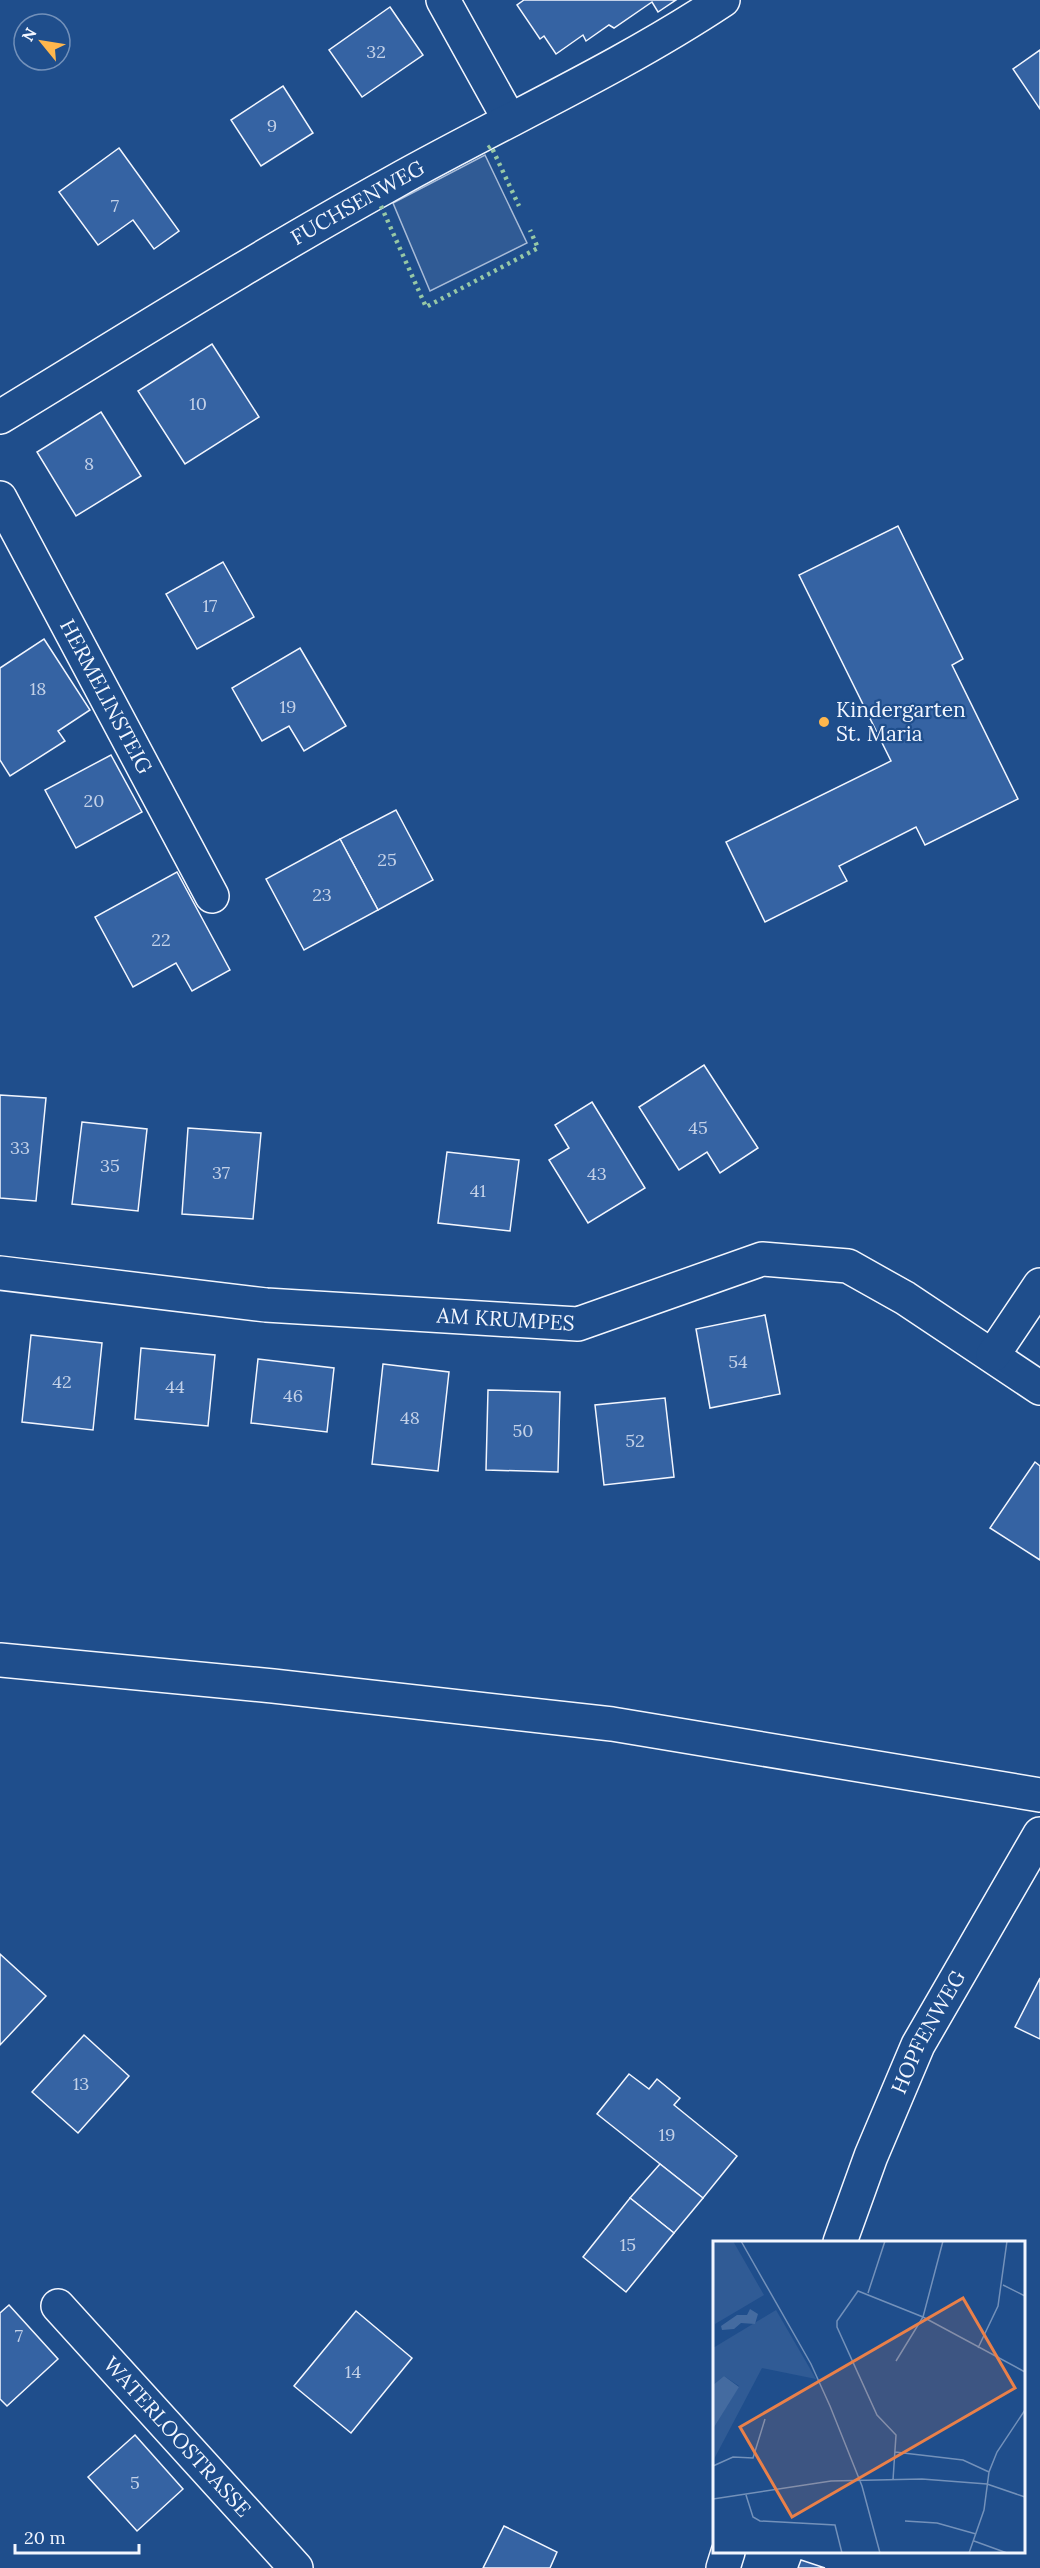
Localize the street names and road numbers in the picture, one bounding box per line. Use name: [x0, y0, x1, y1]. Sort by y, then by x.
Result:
street label: FUCHSENWEG: [286, 154, 429, 251]
street label: HERMELINSTEIG: [54, 614, 158, 778]
street label: AM KRUMPES: [435, 1301, 575, 1337]
street label: HOPFENWEG: [885, 1965, 971, 2098]
street label: WATERLOOSTRASSE: [98, 2351, 257, 2522]

